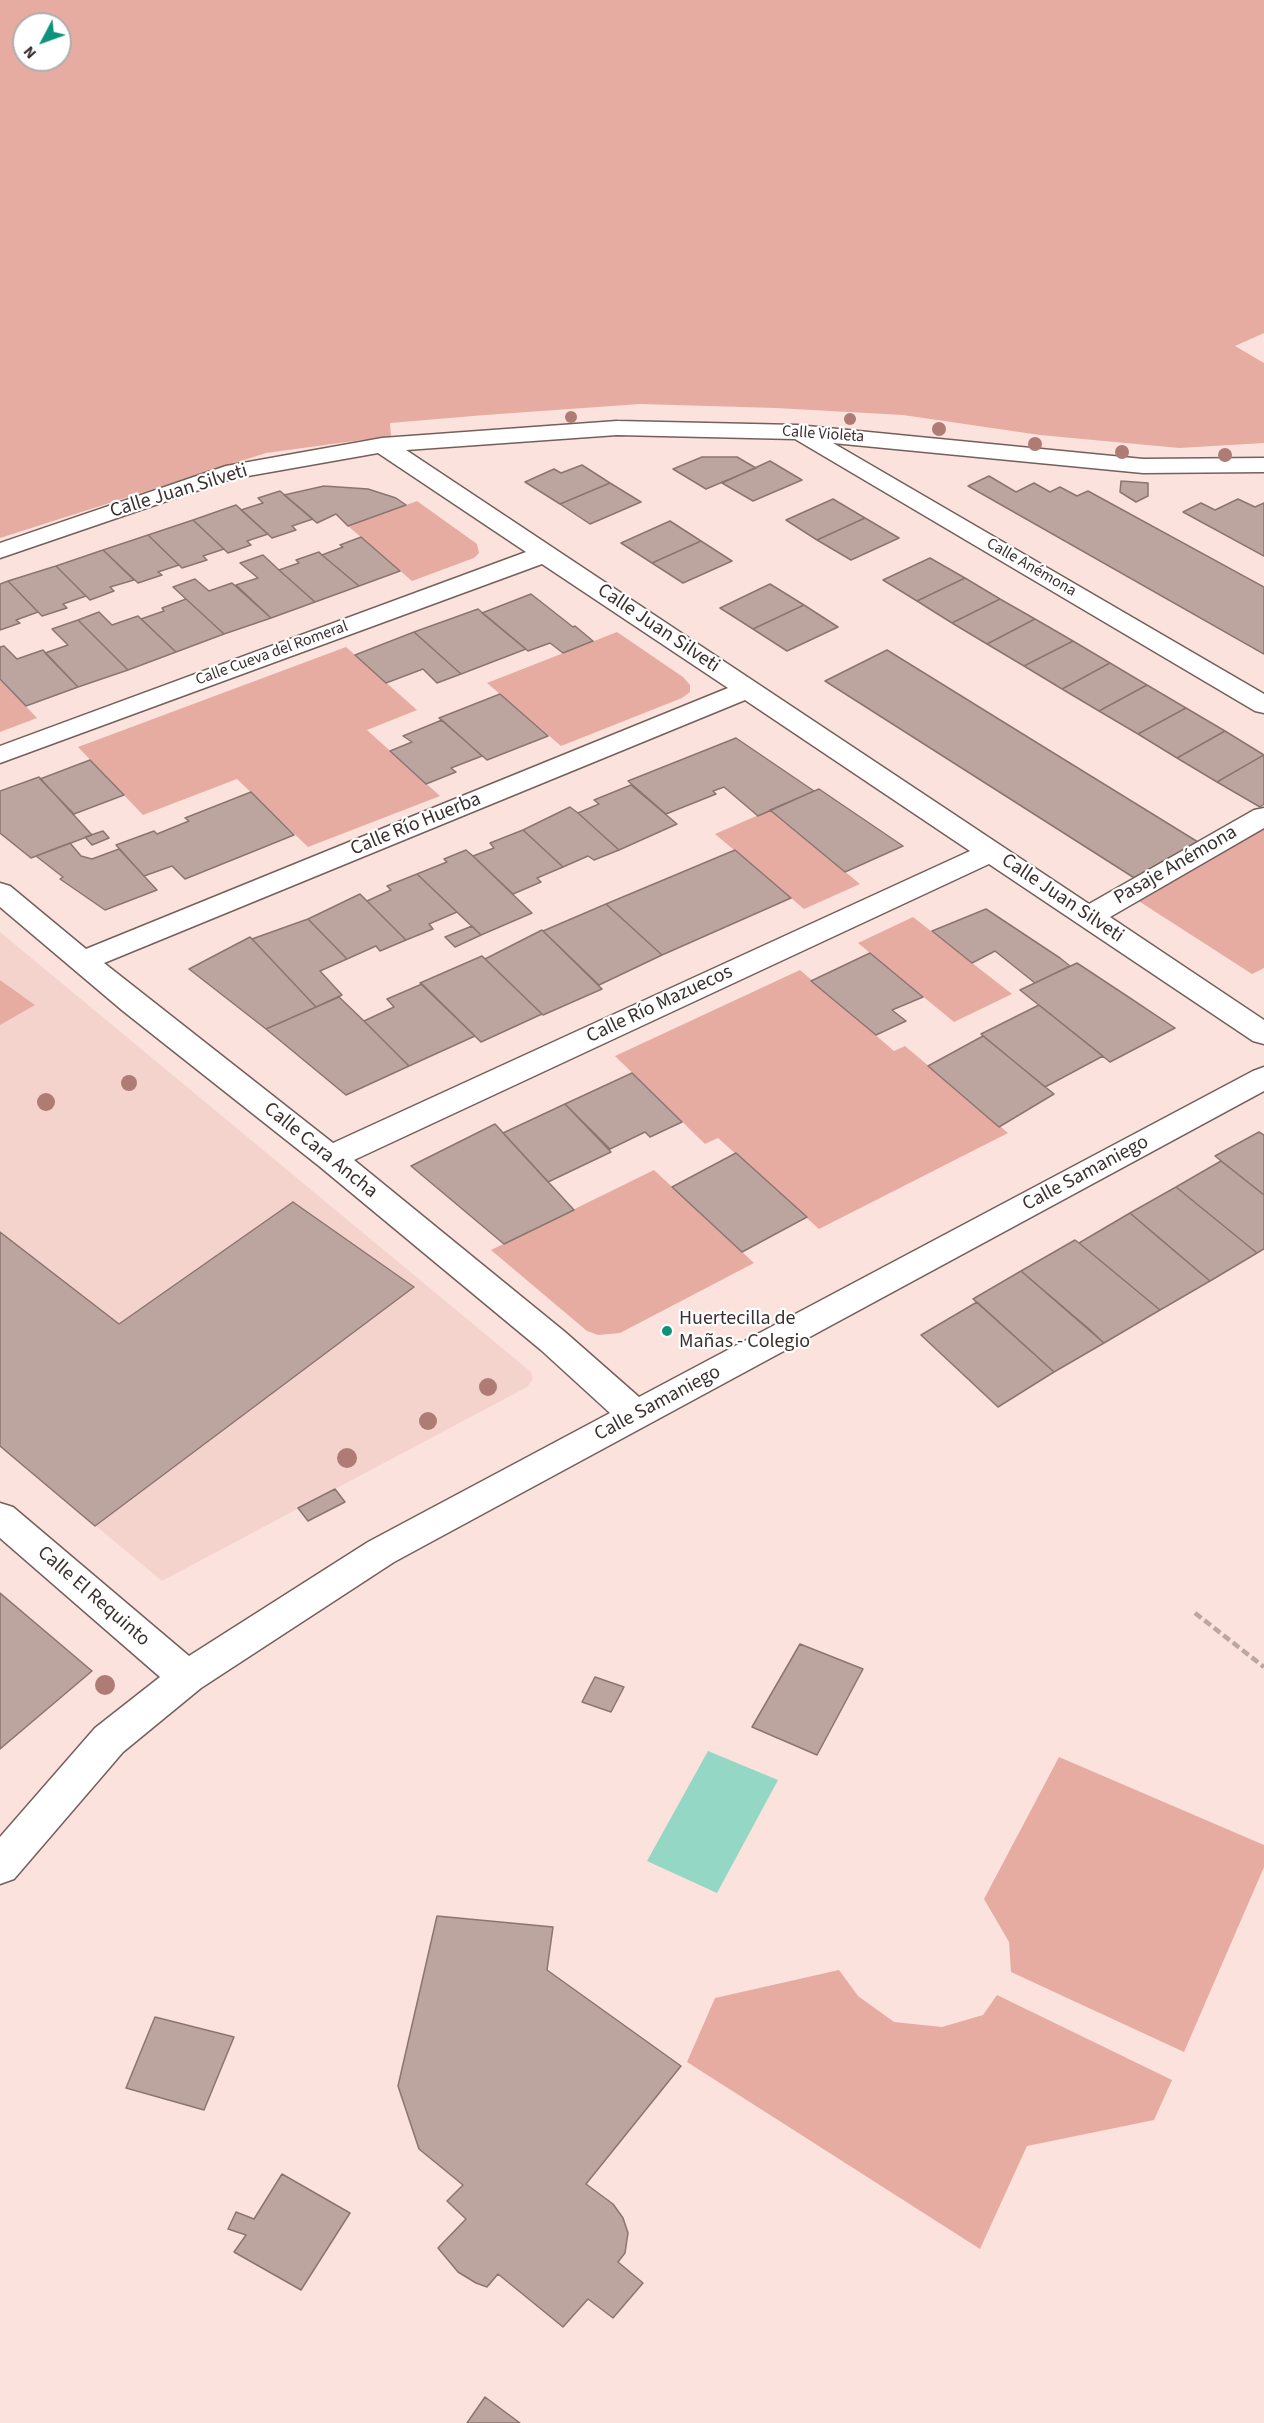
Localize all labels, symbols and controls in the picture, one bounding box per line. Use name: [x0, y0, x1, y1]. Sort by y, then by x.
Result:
north arrow: [12, 12, 72, 72]
text: N: [18, 41, 42, 64]
street label: Calle Violeta: [781, 423, 865, 447]
street label: Calle Juan Silveti: [107, 460, 251, 524]
street label: Calle Anémona: [983, 535, 1079, 601]
street label: Calle Juan Silveti: [592, 579, 724, 679]
street label: Calle Cueva del Romeral: [193, 617, 351, 691]
street label: Calle Río Huerba: [347, 788, 485, 862]
street label: Pasaje Anémona: [1110, 821, 1242, 911]
street label: Calle Juan Silveti: [996, 849, 1128, 949]
street label: Calle Río Mazuecos: [583, 961, 737, 1049]
street label: Calle Cara Ancha: [258, 1098, 382, 1204]
street label: Calle Samaniego: [1019, 1131, 1153, 1217]
place label: Huertecilla de Mañas - Colegio: [679, 1308, 810, 1355]
marker: Huertecilla de Mañas - Colegio: [660, 1324, 674, 1338]
street label: Calle Samaniego: [591, 1361, 725, 1447]
street label: Calle El Requinto: [32, 1542, 154, 1652]

